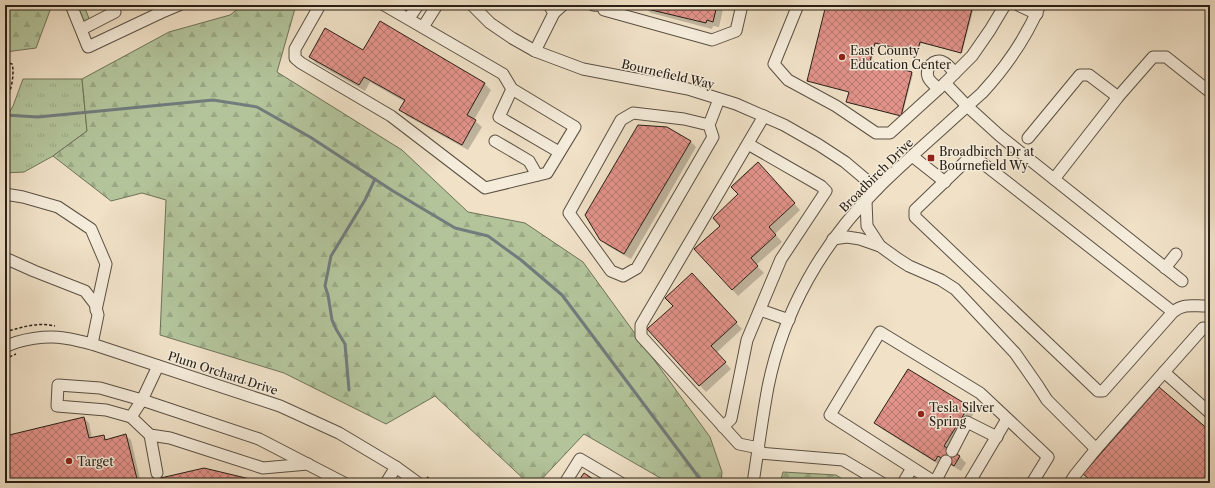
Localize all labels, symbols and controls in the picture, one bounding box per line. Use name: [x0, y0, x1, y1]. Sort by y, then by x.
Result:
place label: East County Education Center: [850, 43, 951, 72]
marker: East County Education Center: [837, 52, 847, 62]
street label: Bournefield Way: [620, 56, 716, 92]
street label: Broadbirch Drive: [836, 135, 916, 215]
place label: Broadbirch Dr at Bournefield Wy: [939, 144, 1035, 173]
marker: Broadbirch Dr at Bournefield Wy: [926, 153, 936, 163]
street label: Plum Orchard Drive: [166, 348, 280, 398]
place label: Tesla Silver Spring: [929, 400, 994, 429]
marker: Tesla Silver Spring: [916, 409, 926, 419]
place label: Target: [77, 454, 114, 469]
marker: Target: [64, 456, 74, 466]

